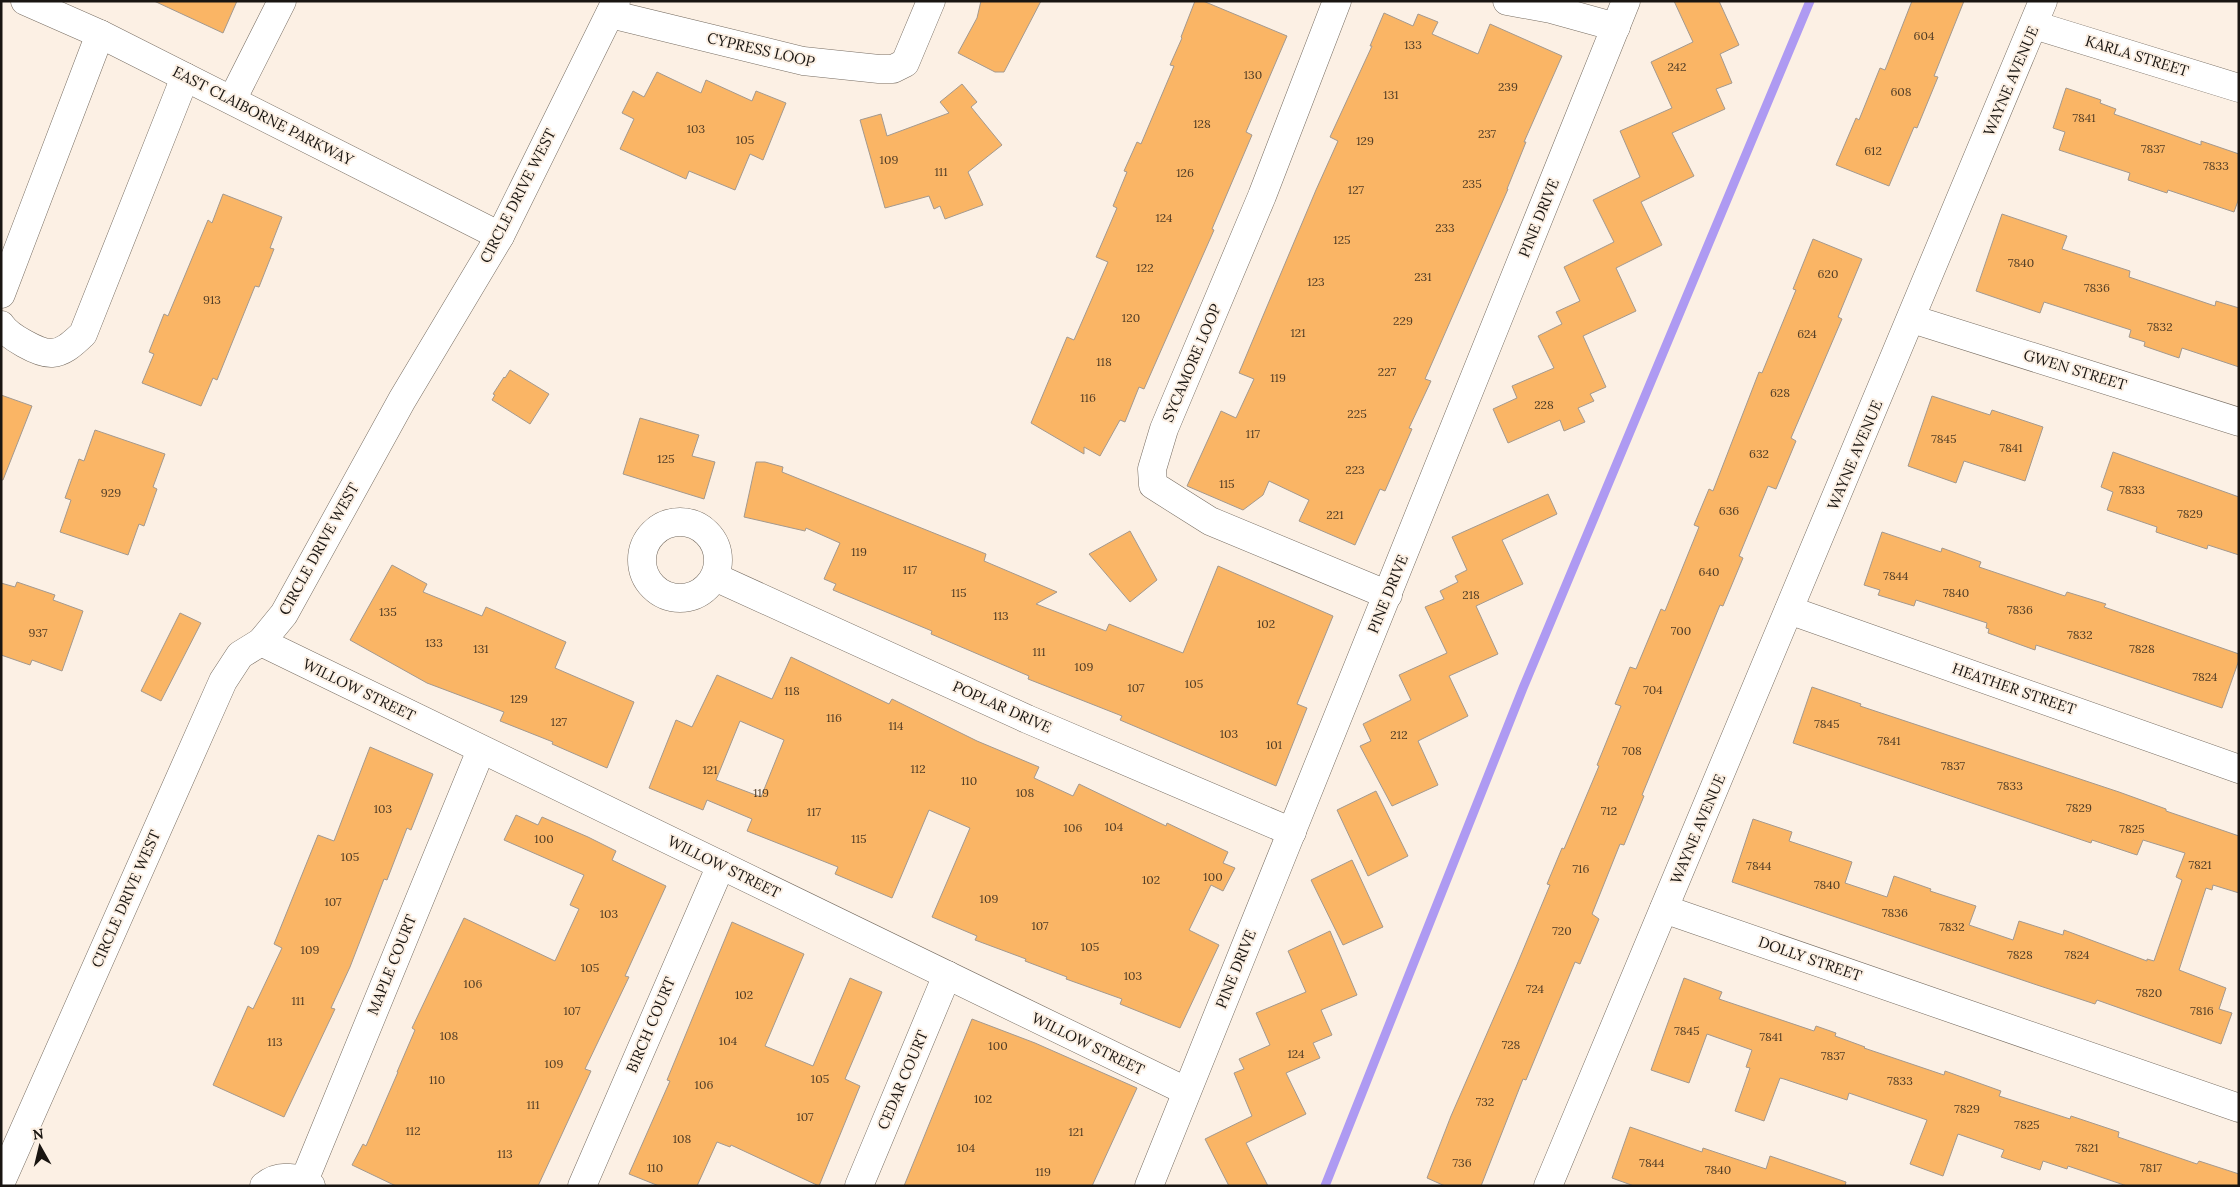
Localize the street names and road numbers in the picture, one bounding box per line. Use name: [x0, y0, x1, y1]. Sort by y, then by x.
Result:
street label: WAYNE AVENUE: [1979, 23, 2042, 139]
street label: CYPRESS LOOP: [705, 28, 817, 71]
street label: KARLA STREET: [2083, 31, 2192, 80]
street label: EAST CLAIBORNE PARKWAY: [170, 62, 357, 170]
street label: CIRCLE DRIVE WEST: [475, 125, 560, 266]
street label: PINE DRIVE: [1514, 176, 1563, 260]
street label: SYCAMORE LOOP: [1158, 301, 1225, 425]
street label: GWEN STREET: [2021, 345, 2129, 394]
street label: WAYNE AVENUE: [1823, 397, 1886, 513]
street label: CIRCLE DRIVE WEST: [274, 479, 363, 618]
street label: PINE DRIVE: [1363, 552, 1412, 636]
street label: WILLOW STREET: [300, 654, 419, 725]
street label: HEATHER STREET: [1950, 658, 2079, 719]
street label: POPLAR DRIVE: [950, 676, 1055, 737]
street label: WAYNE AVENUE: [1666, 771, 1729, 887]
street label: CIRCLE DRIVE WEST: [87, 827, 165, 970]
street label: WILLOW STREET: [665, 831, 784, 902]
street label: MAPLE COURT: [363, 911, 420, 1018]
street label: PINE DRIVE: [1211, 927, 1260, 1011]
street label: DOLLY STREET: [1756, 932, 1865, 985]
street label: BIRCH COURT: [622, 974, 679, 1076]
street label: WILLOW STREET: [1029, 1008, 1148, 1079]
street label: CEDAR COURT: [873, 1027, 932, 1132]

